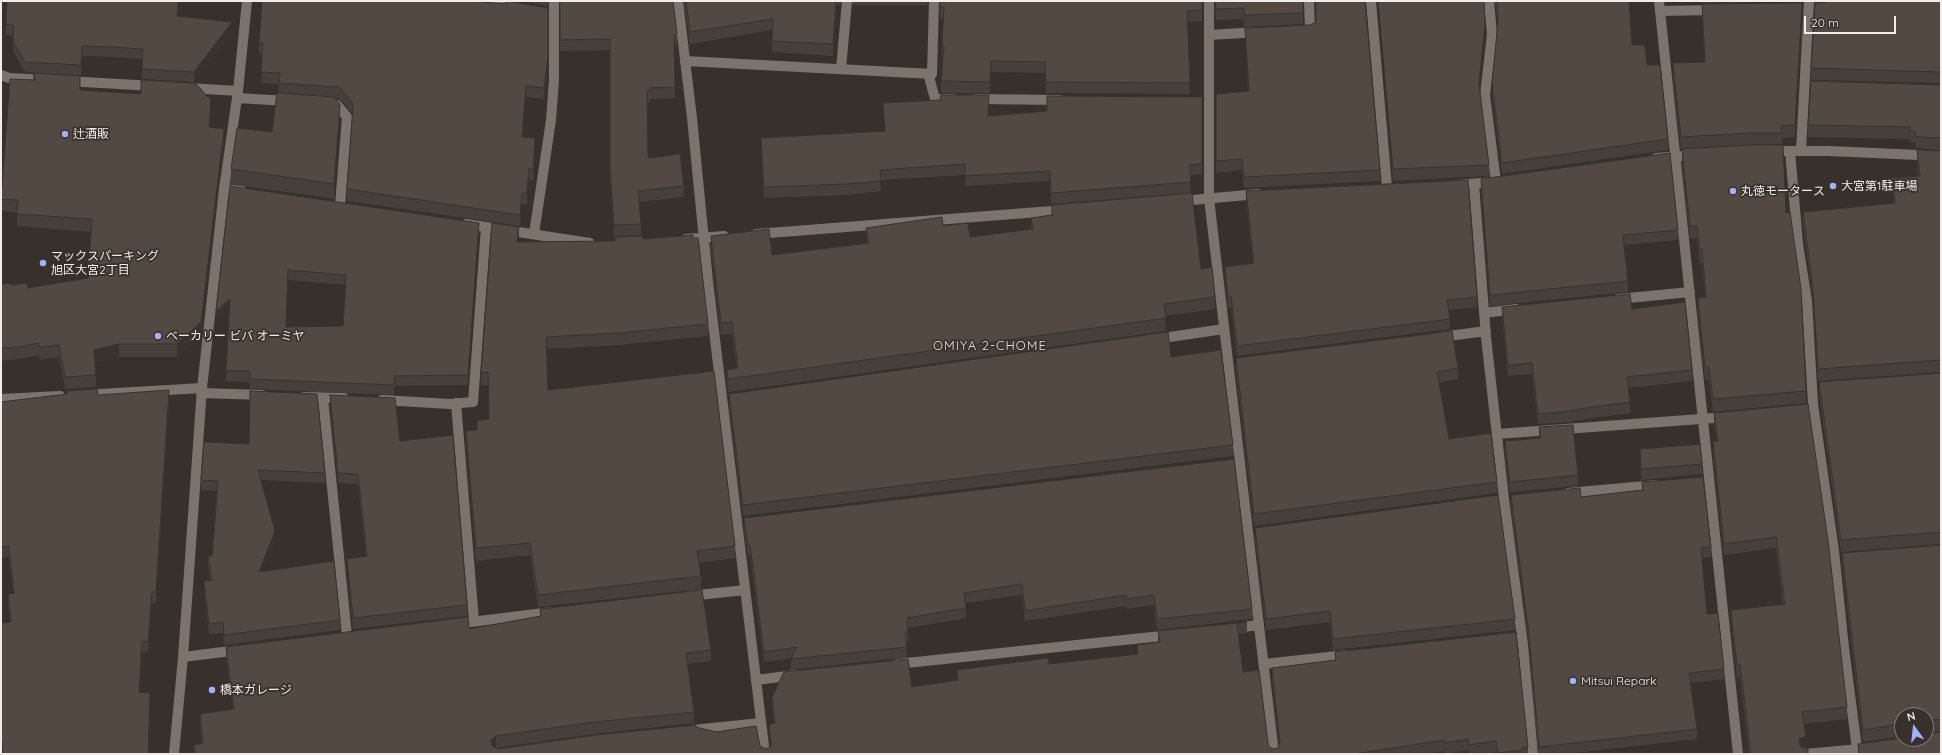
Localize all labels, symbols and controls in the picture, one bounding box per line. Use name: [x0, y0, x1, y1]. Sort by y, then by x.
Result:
scale bar: [1806, 8, 1898, 34]
text: 20 m: [1811, 15, 1839, 30]
place label: 辻酒販: [73, 127, 109, 141]
marker: 辻酒販: [60, 129, 70, 139]
place label: 大宮第1駐車場: [1841, 179, 1917, 193]
marker: 大宮第1駐車場: [1828, 181, 1838, 191]
place label: 丸徳モータース: [1741, 184, 1825, 198]
marker: 丸徳モータース: [1728, 186, 1738, 196]
place label: マックスパーキング 旭区大宮2丁目: [51, 249, 159, 277]
marker: マックスパーキング 旭区大宮2丁目: [38, 258, 48, 268]
place label: ベーカリー ビバ オーミヤ: [166, 329, 305, 343]
marker: ベーカリー ビバ オーミヤ: [153, 331, 163, 341]
district label: OMIYA 2-CHOME: [933, 338, 1047, 354]
place label: Mitsui Repark: [1581, 674, 1656, 688]
marker: Mitsui Repark: [1568, 676, 1578, 686]
place label: 橋本ガレージ: [220, 683, 292, 697]
marker: 橋本ガレージ: [207, 685, 217, 695]
north arrow: [1894, 707, 1934, 747]
text: N: [1905, 709, 1917, 724]

